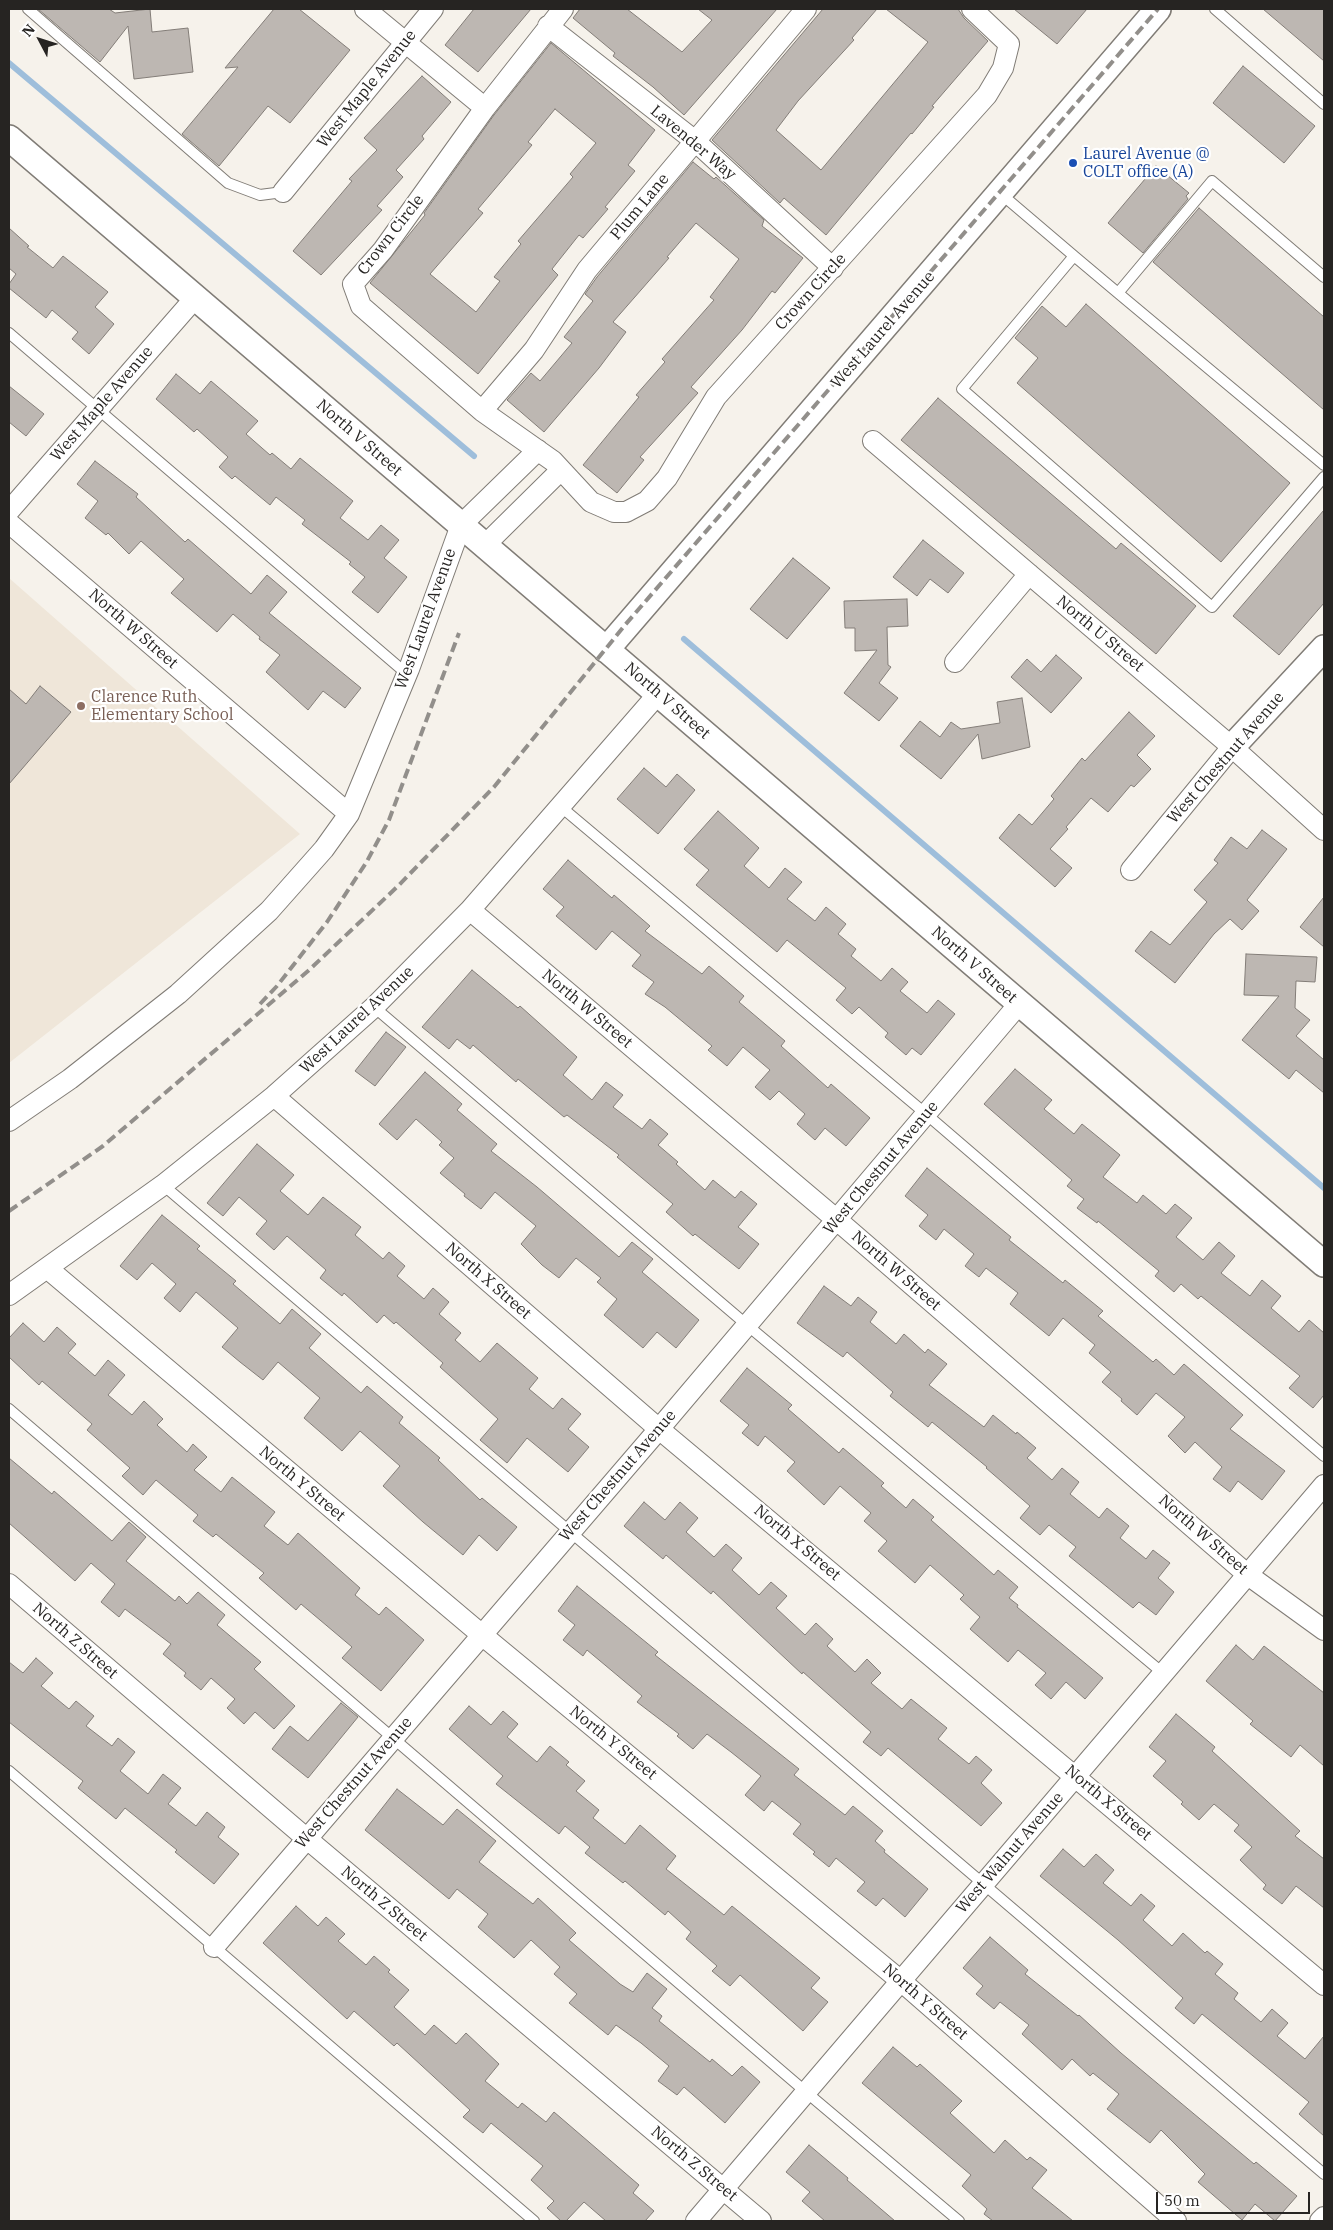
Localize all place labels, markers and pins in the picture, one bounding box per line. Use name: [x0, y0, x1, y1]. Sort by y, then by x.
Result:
place label: Laurel Avenue @ COLT office (A): [1083, 144, 1210, 182]
marker: Laurel Avenue @ COLT office (A): [1067, 157, 1079, 169]
place label: Clarence Ruth Elementary School: [91, 687, 234, 725]
marker: Clarence Ruth Elementary School: [75, 700, 87, 712]

